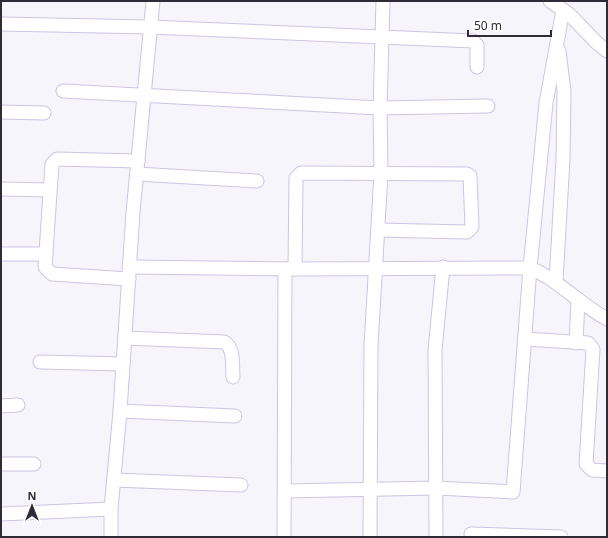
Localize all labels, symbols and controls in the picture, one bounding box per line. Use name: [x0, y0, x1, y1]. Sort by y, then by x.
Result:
scale bar: [468, 12, 551, 38]
text: 50 m: [474, 17, 502, 34]
north arrow: [12, 486, 52, 526]
text: N: [28, 488, 36, 503]

